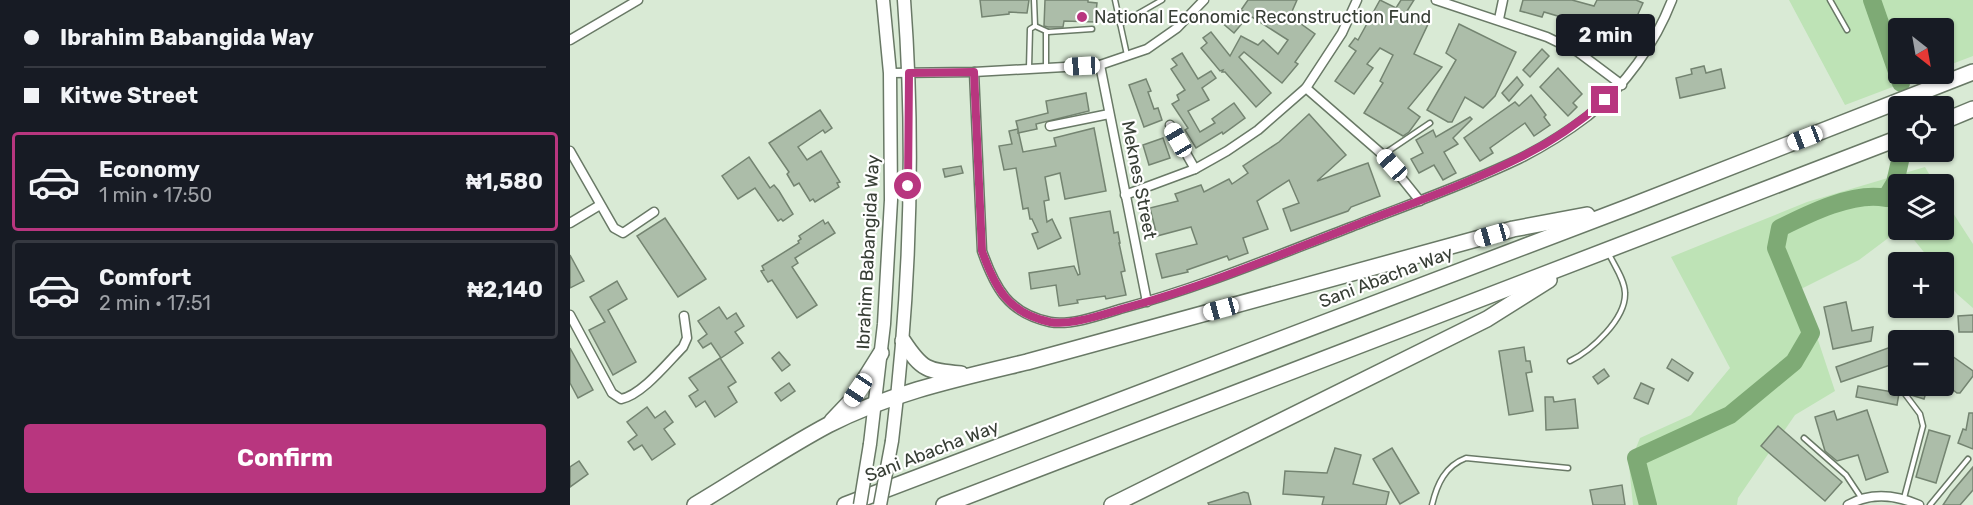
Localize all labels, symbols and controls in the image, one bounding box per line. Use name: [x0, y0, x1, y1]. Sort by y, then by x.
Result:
place label: National Economic Reconstruction Fund: [1094, 6, 1431, 28]
marker: National Economic Reconstruction Fund: [1075, 10, 1089, 24]
callout: 2 min: [1556, 13, 1654, 55]
north arrow: [1888, 18, 1954, 84]
map controls: [1888, 18, 1954, 396]
text: 2 min: [1578, 23, 1633, 47]
text: Ibrahim Babangida Way: [60, 24, 314, 51]
car: [1064, 56, 1100, 76]
text: Kitwe Street: [60, 82, 198, 109]
route end: [1591, 86, 1618, 113]
button: locate: [1888, 96, 1954, 162]
street label: Meknes Street: [1117, 119, 1161, 241]
car: [1161, 120, 1195, 160]
car: [1785, 123, 1825, 153]
car: [1373, 146, 1411, 184]
street label: Ibrahim Babangida Way: [852, 154, 884, 350]
icon: car: [27, 155, 81, 209]
text: Economy: [99, 156, 200, 183]
text: ₦1,580: [466, 168, 543, 195]
route start: [894, 172, 921, 199]
button: layers: [1888, 174, 1954, 240]
text: 1 min · 17:50: [99, 183, 212, 207]
car: [1472, 221, 1512, 249]
street label: Sani Abacha Way: [1316, 241, 1456, 313]
button: +: [1888, 252, 1954, 318]
icon: car: [27, 263, 81, 317]
text: Comfort: [99, 264, 191, 291]
text: ₦2,140: [467, 276, 543, 303]
text: 2 min · 17:51: [99, 291, 211, 315]
car: [1201, 296, 1241, 322]
button: −: [1888, 330, 1954, 396]
car: [840, 370, 876, 410]
street label: Sani Abacha Way: [862, 415, 1002, 487]
button: Confirm: [24, 424, 546, 493]

